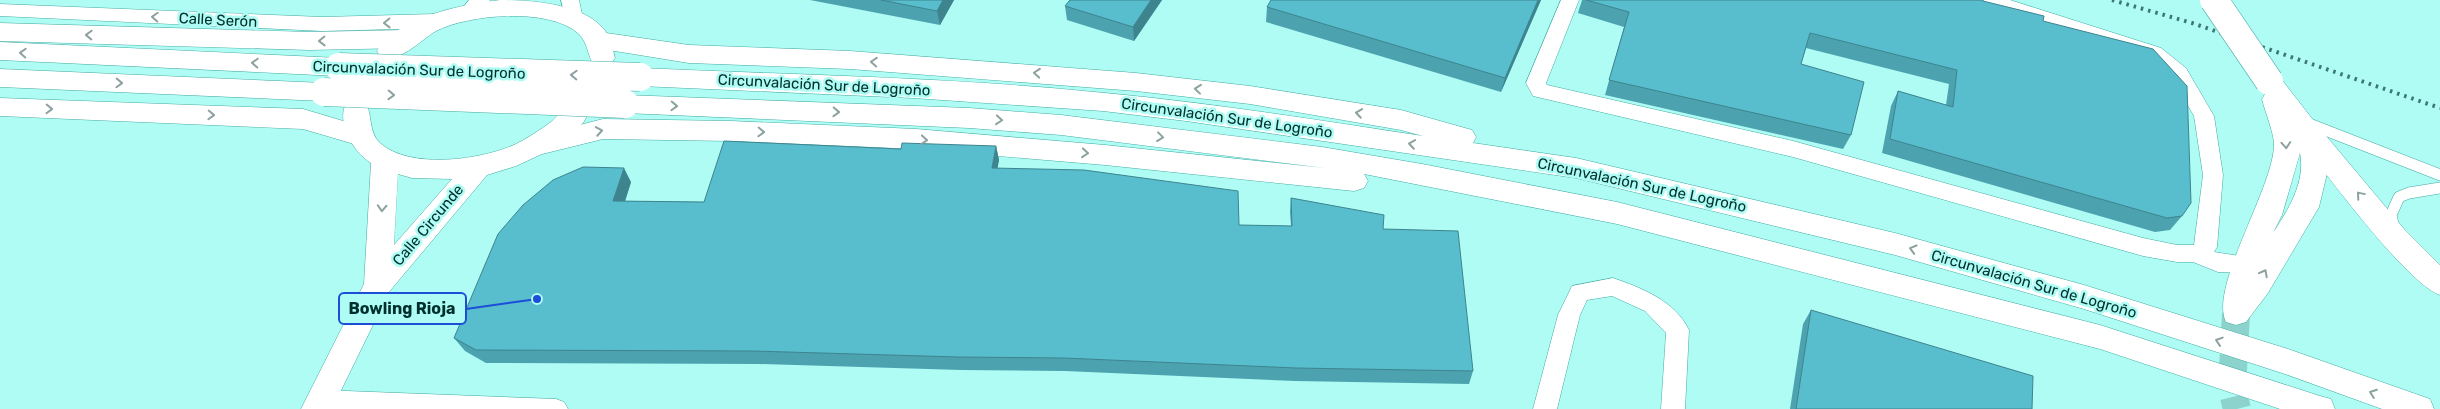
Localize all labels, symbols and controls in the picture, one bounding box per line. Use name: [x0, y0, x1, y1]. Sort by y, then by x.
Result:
street label: Calle Serón: [178, 9, 258, 31]
one-way arrow: [151, 11, 159, 22]
one-way arrow: [383, 17, 391, 28]
one-way arrow: [85, 30, 93, 41]
one-way arrow: [317, 36, 325, 46]
one-way arrow: [18, 47, 26, 58]
one-way arrow: [870, 56, 878, 67]
street label: Circunvalación Sur de Logroño: [312, 57, 526, 83]
one-way arrow: [251, 58, 259, 69]
one-way arrow: [1032, 68, 1040, 79]
one-way arrow: [569, 70, 577, 80]
street label: Circunvalación Sur de Logroño: [717, 70, 931, 100]
one-way arrow: [115, 78, 123, 88]
one-way arrow: [1194, 84, 1202, 95]
one-way arrow: [387, 89, 395, 100]
street label: Circunvalación Sur de Logroño: [1120, 94, 1334, 142]
one-way arrow: [670, 101, 678, 111]
one-way arrow: [45, 103, 53, 114]
one-way arrow: [833, 107, 841, 118]
one-way arrow: [1355, 108, 1363, 118]
one-way arrow: [207, 110, 215, 121]
one-way arrow: [995, 114, 1003, 125]
one-way arrow: [594, 126, 603, 136]
one-way arrow: [757, 127, 765, 138]
one-way arrow: [1157, 131, 1165, 142]
one-way arrow: [920, 134, 928, 145]
one-way arrow: [1407, 139, 1415, 150]
one-way arrow: [2280, 141, 2291, 149]
one-way arrow: [1082, 148, 1090, 159]
street label: Circunvalación Sur de Logroño: [1536, 154, 1748, 216]
street label: Calle Circunde: [389, 181, 467, 269]
one-way arrow: [2357, 192, 2366, 201]
one-way arrow: [377, 204, 388, 212]
one-way arrow: [1908, 244, 1917, 255]
street label: Circunvalación Sur de Logroño: [1929, 246, 2139, 322]
one-way arrow: [2258, 270, 2268, 279]
callout: Bowling Rioja: [339, 293, 466, 324]
text: Bowling Rioja: [349, 299, 455, 318]
one-way arrow: [2216, 336, 2224, 346]
one-way arrow: [2370, 389, 2378, 399]

